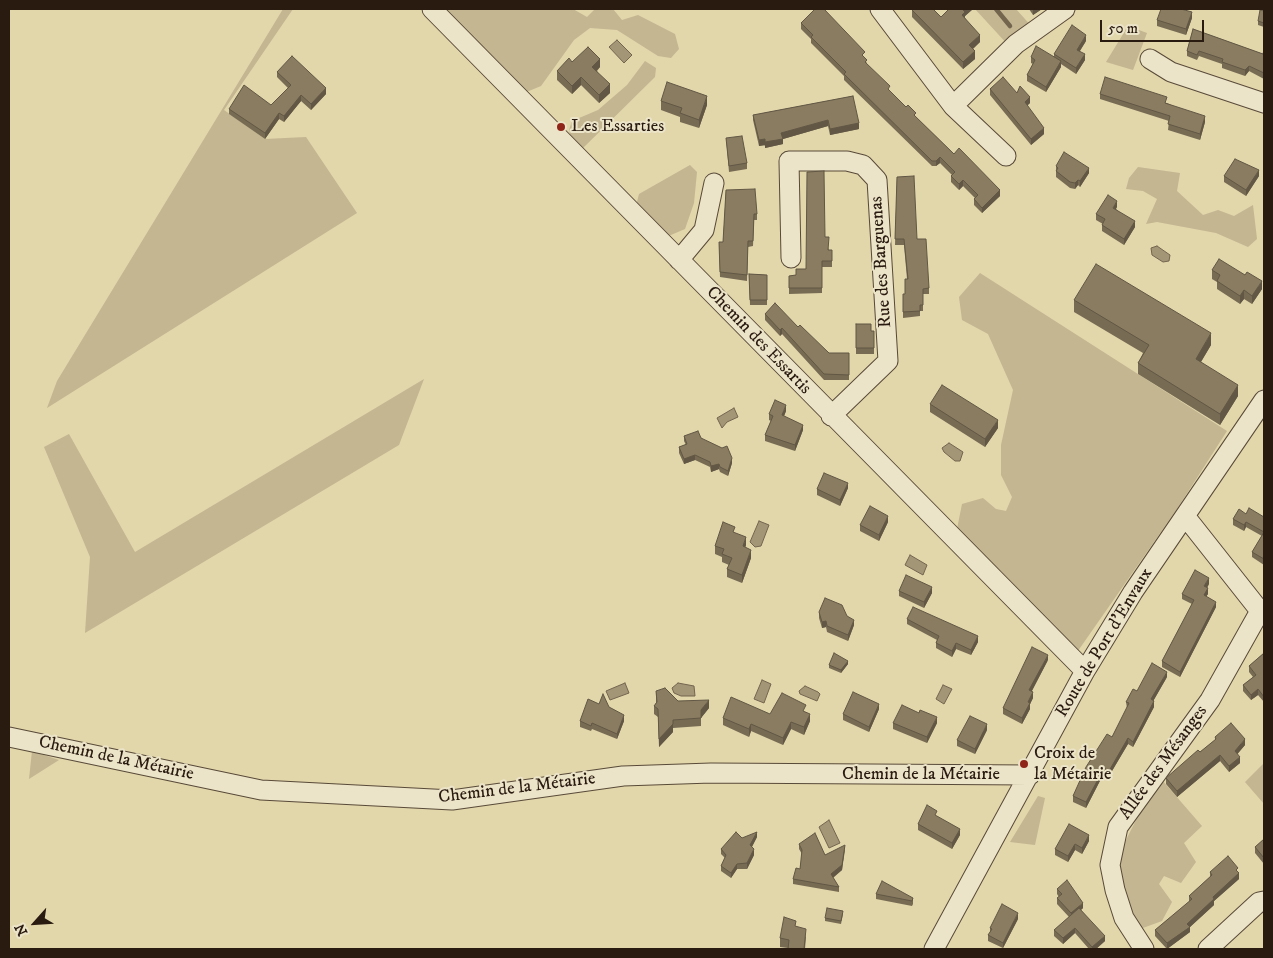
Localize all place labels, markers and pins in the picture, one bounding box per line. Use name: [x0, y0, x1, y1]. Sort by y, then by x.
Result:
place label: Les Essarties: [571, 116, 664, 138]
marker: Les Essarties: [555, 121, 567, 133]
place label: Croix de la Métairie: [1034, 743, 1111, 786]
marker: Croix de la Métairie: [1018, 758, 1030, 770]

